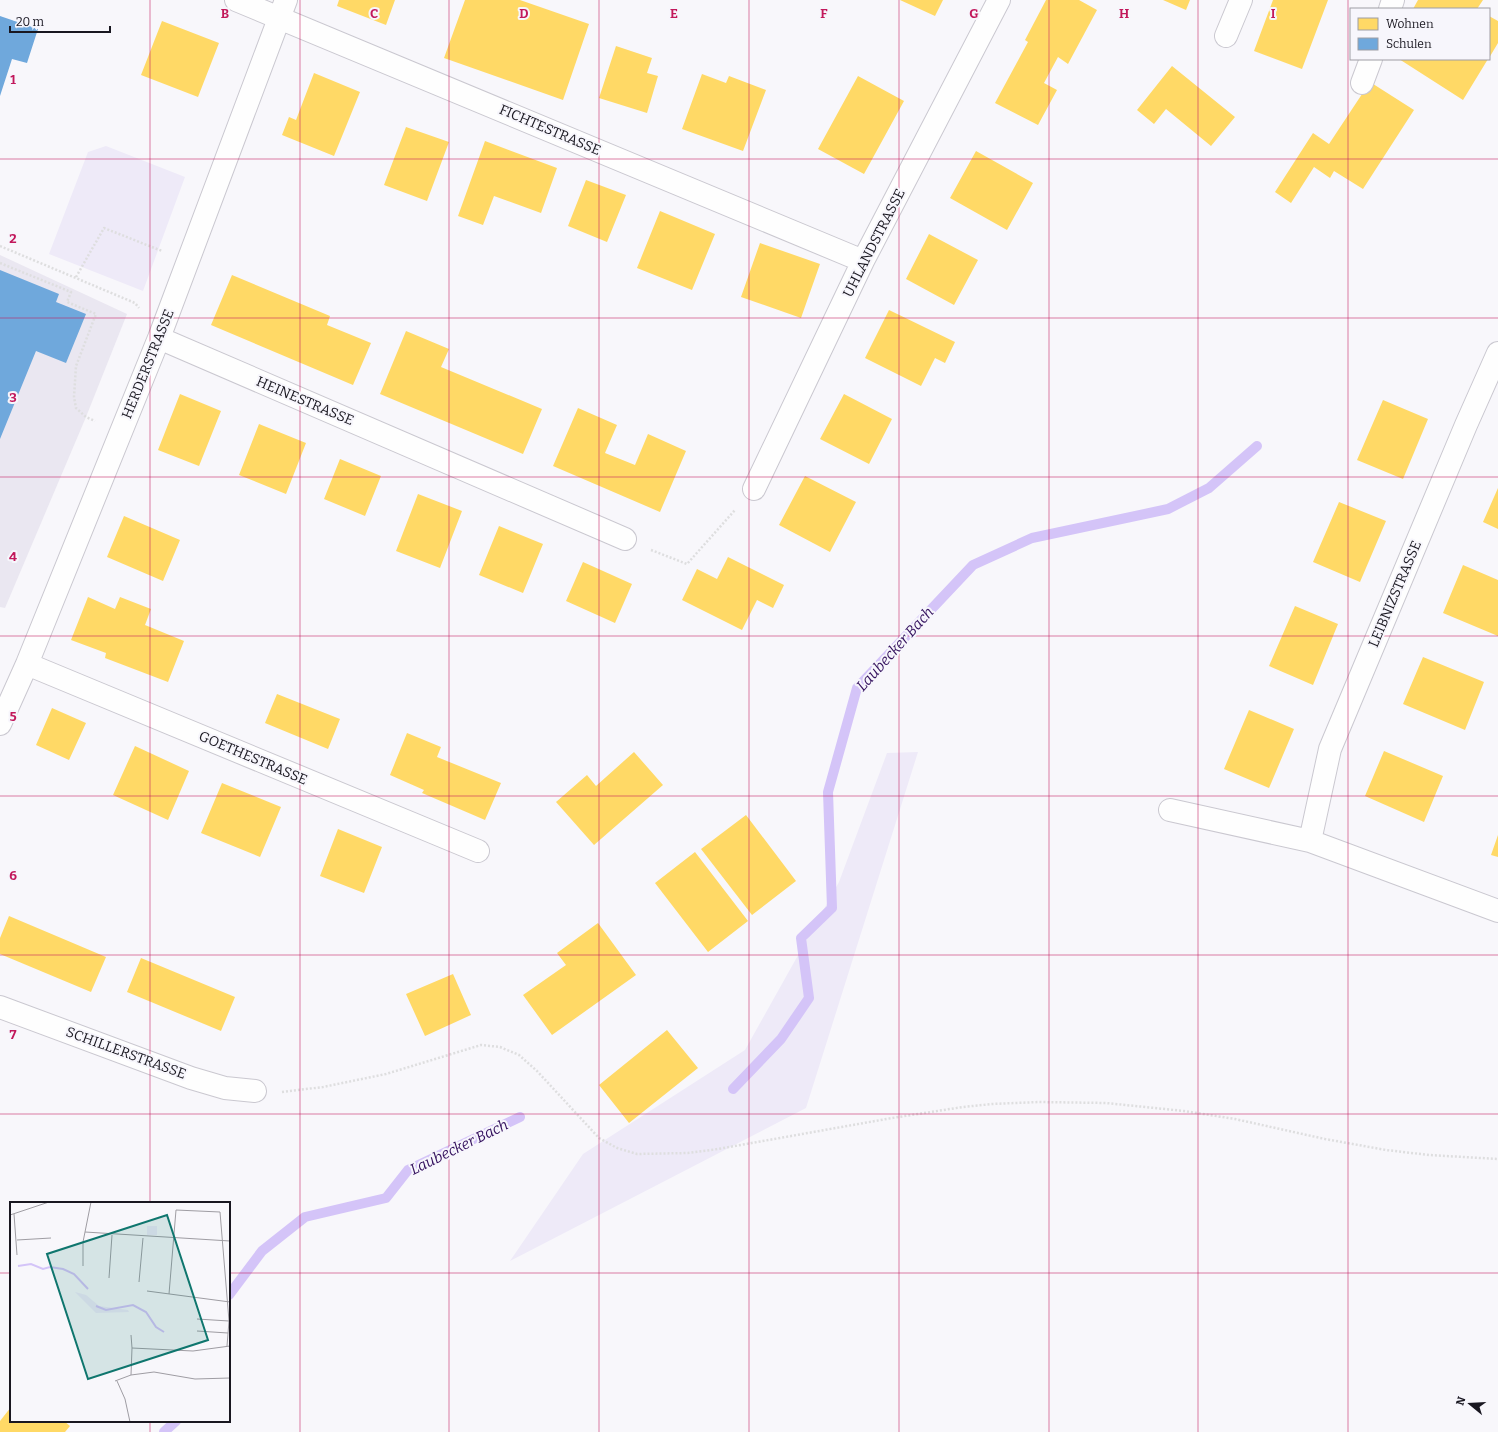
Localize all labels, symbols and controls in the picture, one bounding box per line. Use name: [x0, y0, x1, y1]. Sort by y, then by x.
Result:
text: B: [221, 6, 229, 21]
text: C: [370, 6, 378, 21]
text: D: [519, 6, 529, 21]
text: E: [670, 6, 678, 21]
text: F: [820, 6, 828, 21]
text: G: [969, 6, 979, 21]
text: H: [1119, 6, 1129, 21]
text: I: [1271, 6, 1276, 21]
scale bar: [10, 8, 110, 34]
legend: [1350, 8, 1490, 60]
text: 20 m: [16, 15, 45, 29]
text: Wohnen: [1386, 17, 1434, 31]
text: Schulen: [1386, 37, 1432, 51]
text: 1: [10, 72, 16, 87]
street label: FICHTESTRASSE: [497, 101, 603, 159]
street label: UHLANDSTRASSE: [839, 186, 909, 300]
text: 2: [9, 231, 17, 246]
street label: HERDERSTRASSE: [118, 307, 178, 421]
street label: HEINESTRASSE: [254, 373, 356, 429]
text: 3: [9, 390, 17, 405]
street label: LEIBNIZSTRASSE: [1365, 538, 1425, 650]
text: 4: [9, 549, 17, 564]
water label: Laubecker Bach: [853, 603, 938, 695]
text: 5: [9, 709, 17, 724]
street label: GOETHESTRASSE: [196, 727, 310, 789]
text: 6: [9, 868, 17, 883]
street label: SCHILLERSTRASSE: [64, 1023, 188, 1083]
text: 7: [10, 1027, 17, 1042]
water label: Laubecker Bach: [407, 1115, 511, 1179]
inset map: [10, 1202, 230, 1422]
north arrow: [1450, 1384, 1490, 1424]
text: N: [1453, 1395, 1469, 1407]

